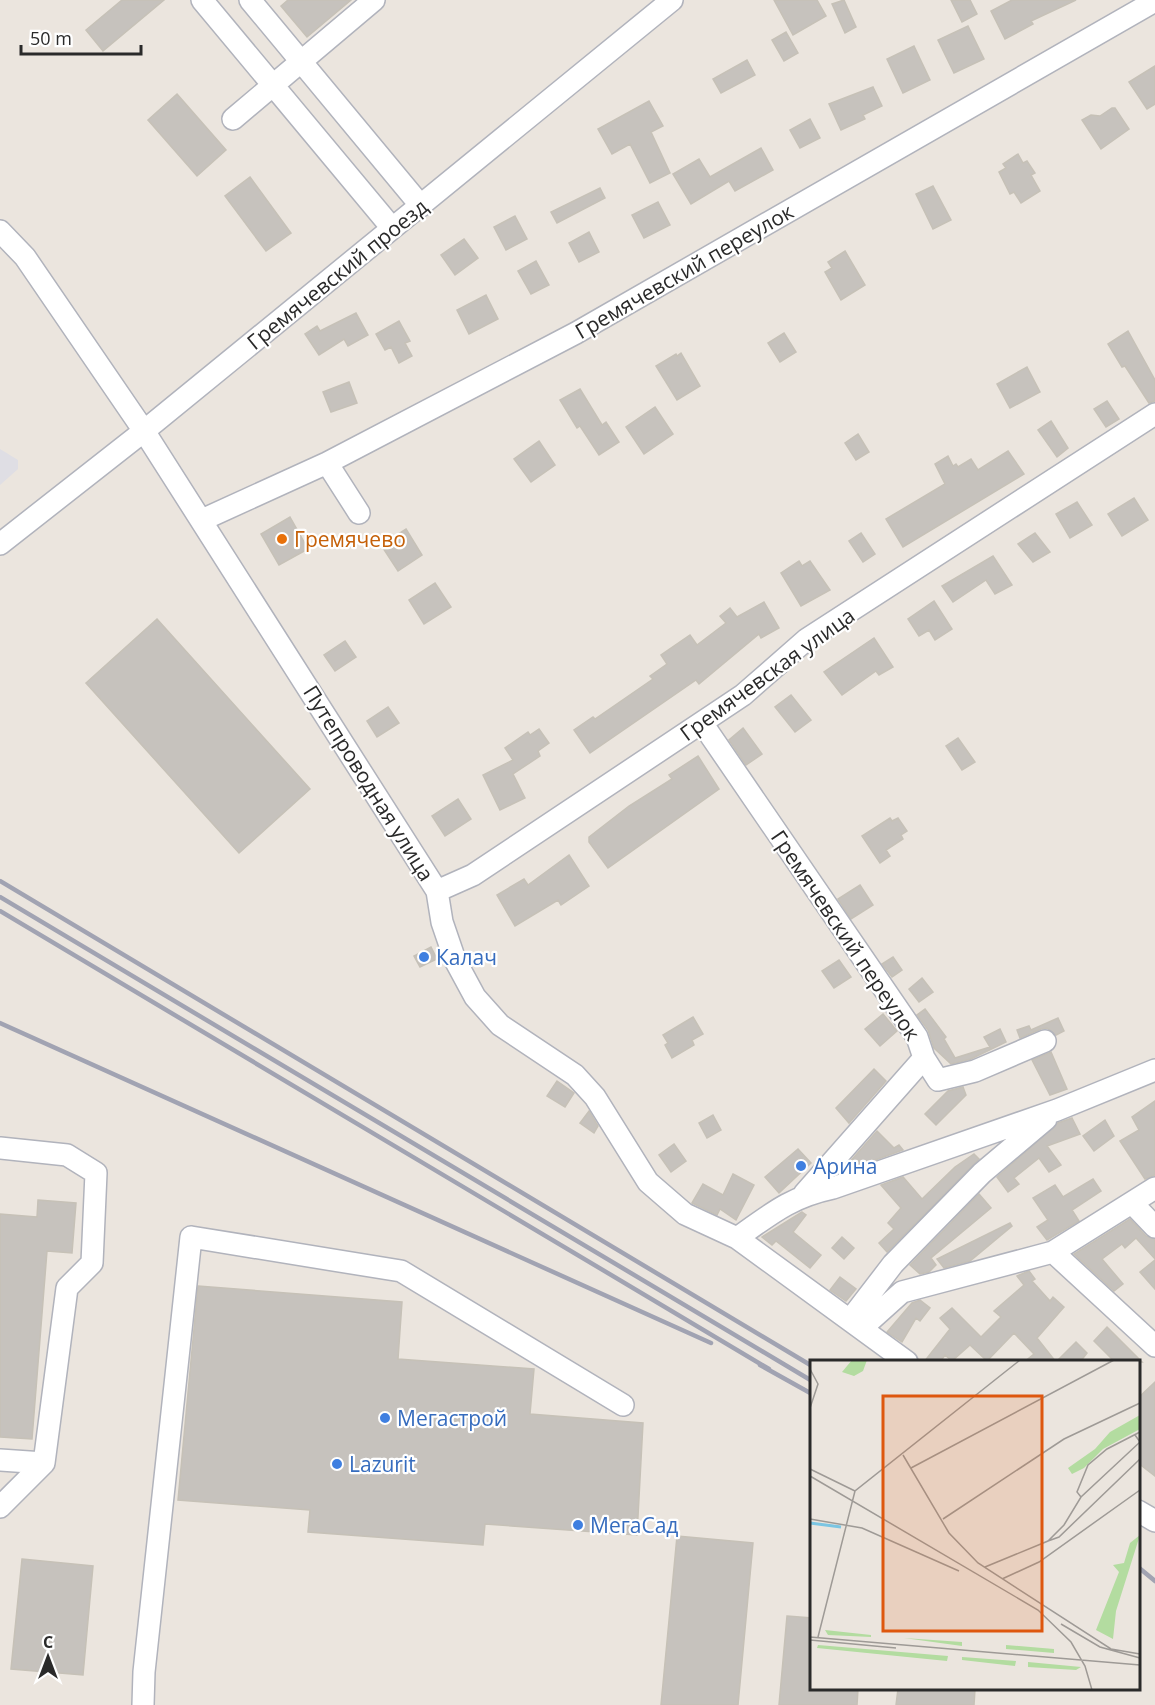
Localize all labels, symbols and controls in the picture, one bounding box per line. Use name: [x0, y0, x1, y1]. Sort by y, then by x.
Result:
scale bar: [21, 18, 141, 56]
text: 50 m: [30, 26, 72, 50]
street label: Гремячевский проезд: [241, 192, 433, 356]
street label: Гремячевский переулок: [570, 197, 798, 345]
place label: Гремячево: [294, 525, 406, 553]
marker: Гремячево: [275, 532, 289, 546]
street label: Гремячевская улица: [674, 601, 860, 747]
street label: Путепроводная улица: [297, 680, 441, 886]
street label: Гремячевский переулок: [765, 824, 927, 1046]
place label: Калач: [436, 943, 497, 971]
marker: Калач: [417, 950, 431, 964]
place label: Арина: [813, 1152, 877, 1180]
marker: Арина: [794, 1159, 808, 1173]
inset map: [810, 1360, 1140, 1690]
place label: Мегастрой: [397, 1404, 507, 1432]
marker: Мегастрой: [378, 1411, 392, 1425]
place label: Lazurit: [349, 1450, 416, 1478]
marker: Lazurit: [330, 1457, 344, 1471]
place label: МегаСад: [590, 1511, 678, 1539]
marker: МегаСад: [571, 1518, 585, 1532]
north arrow: [18, 1627, 78, 1687]
text: С: [43, 1631, 53, 1653]

